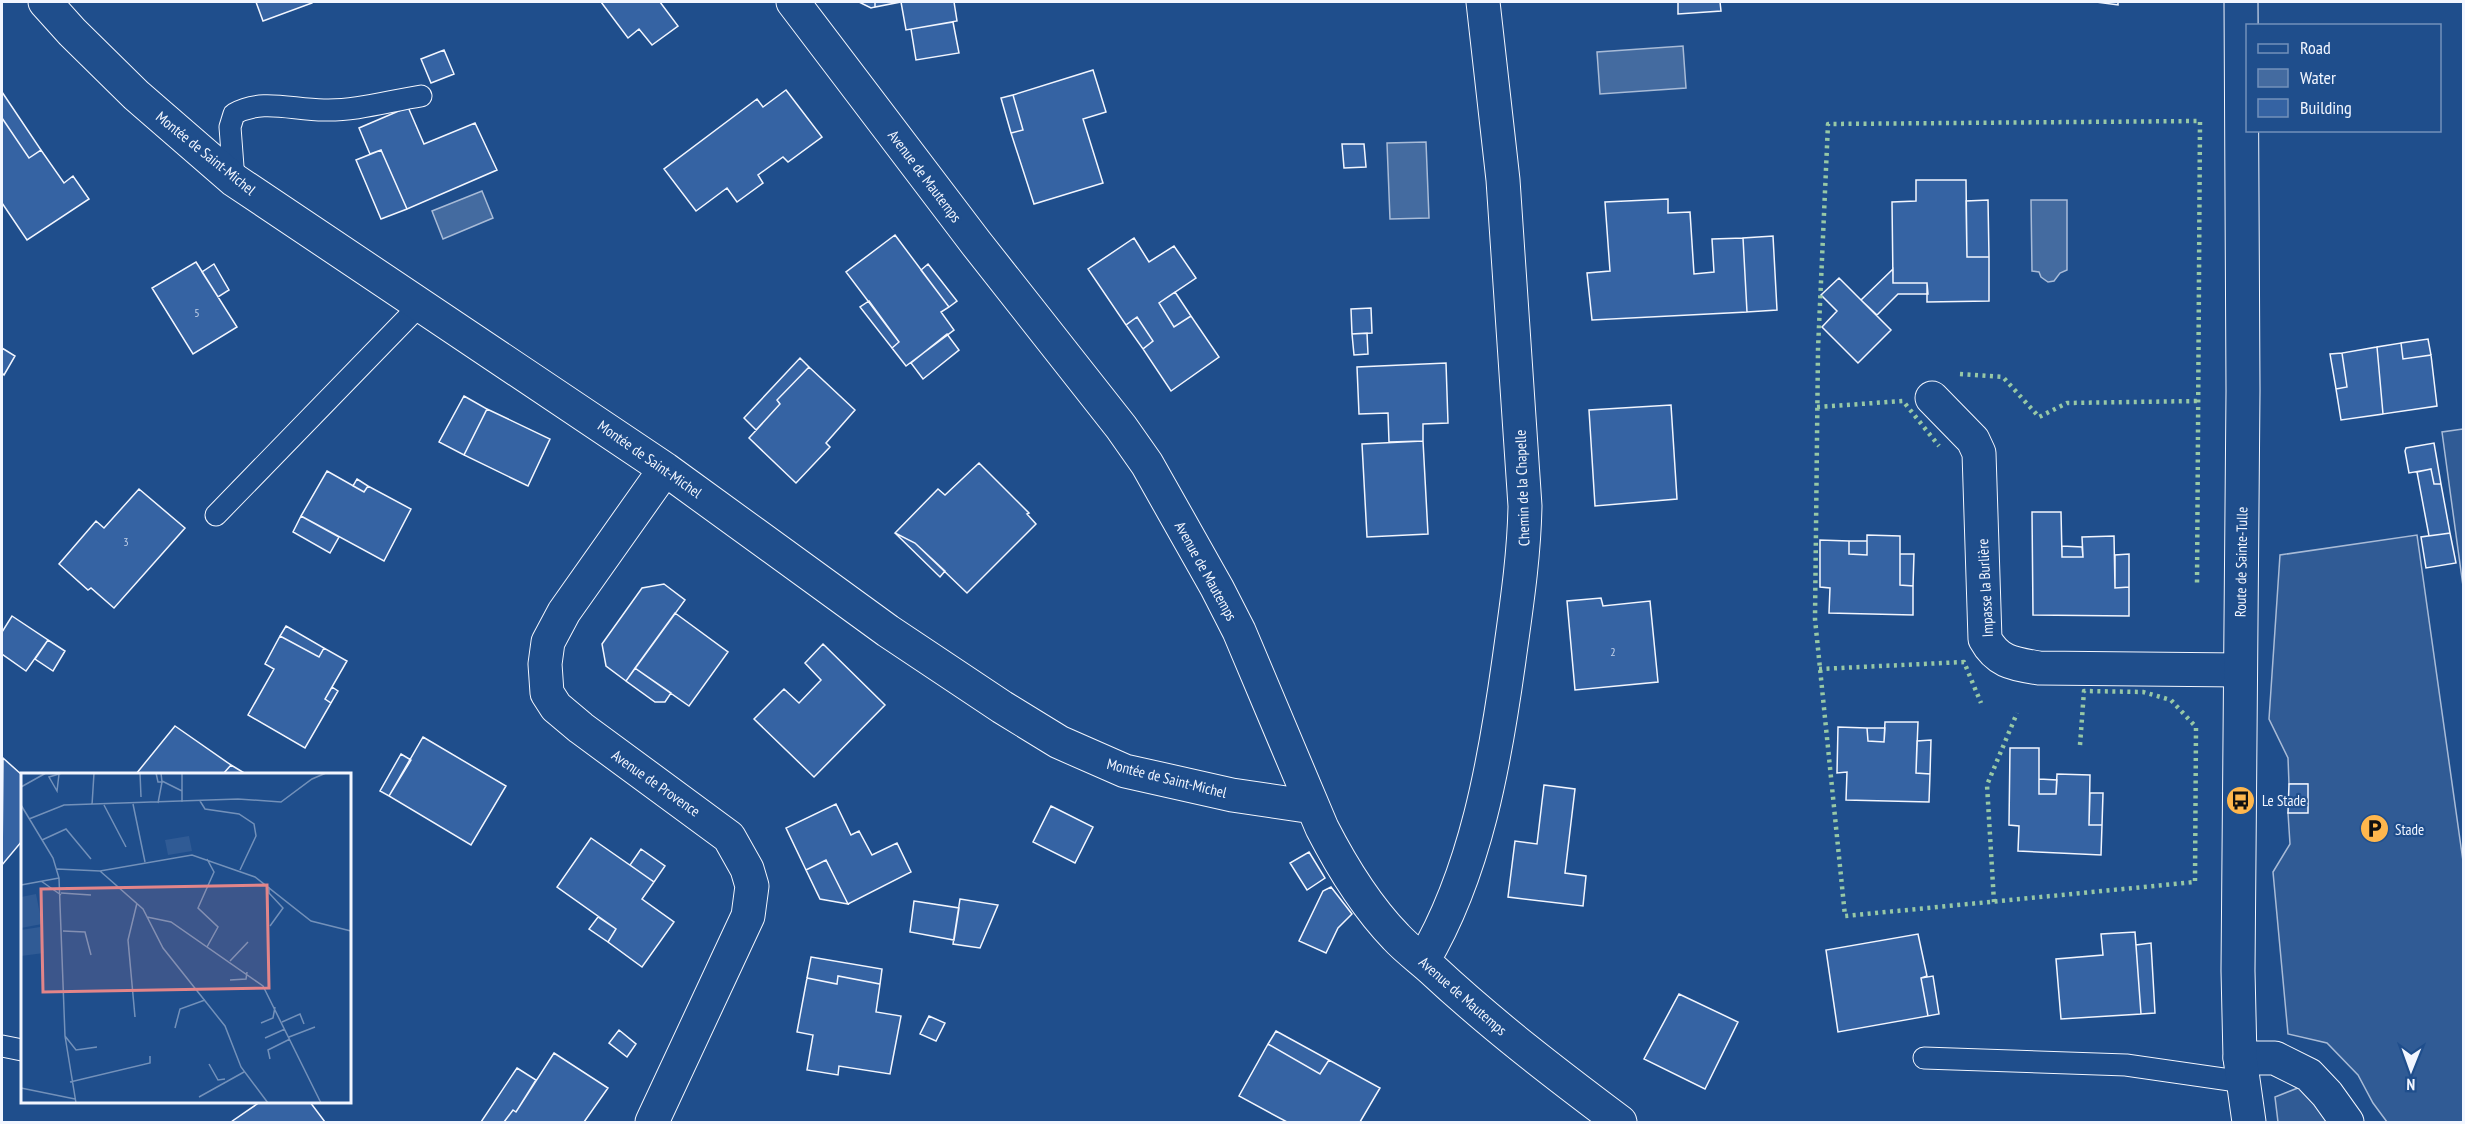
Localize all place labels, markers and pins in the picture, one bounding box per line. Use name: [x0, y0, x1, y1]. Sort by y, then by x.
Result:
bus stop icon: Le Stade: [2225, 784, 2257, 816]
place label: Le Stade: [2262, 791, 2306, 810]
parking icon: Stade: [2358, 813, 2390, 845]
place label: Stade: [2395, 820, 2424, 839]

